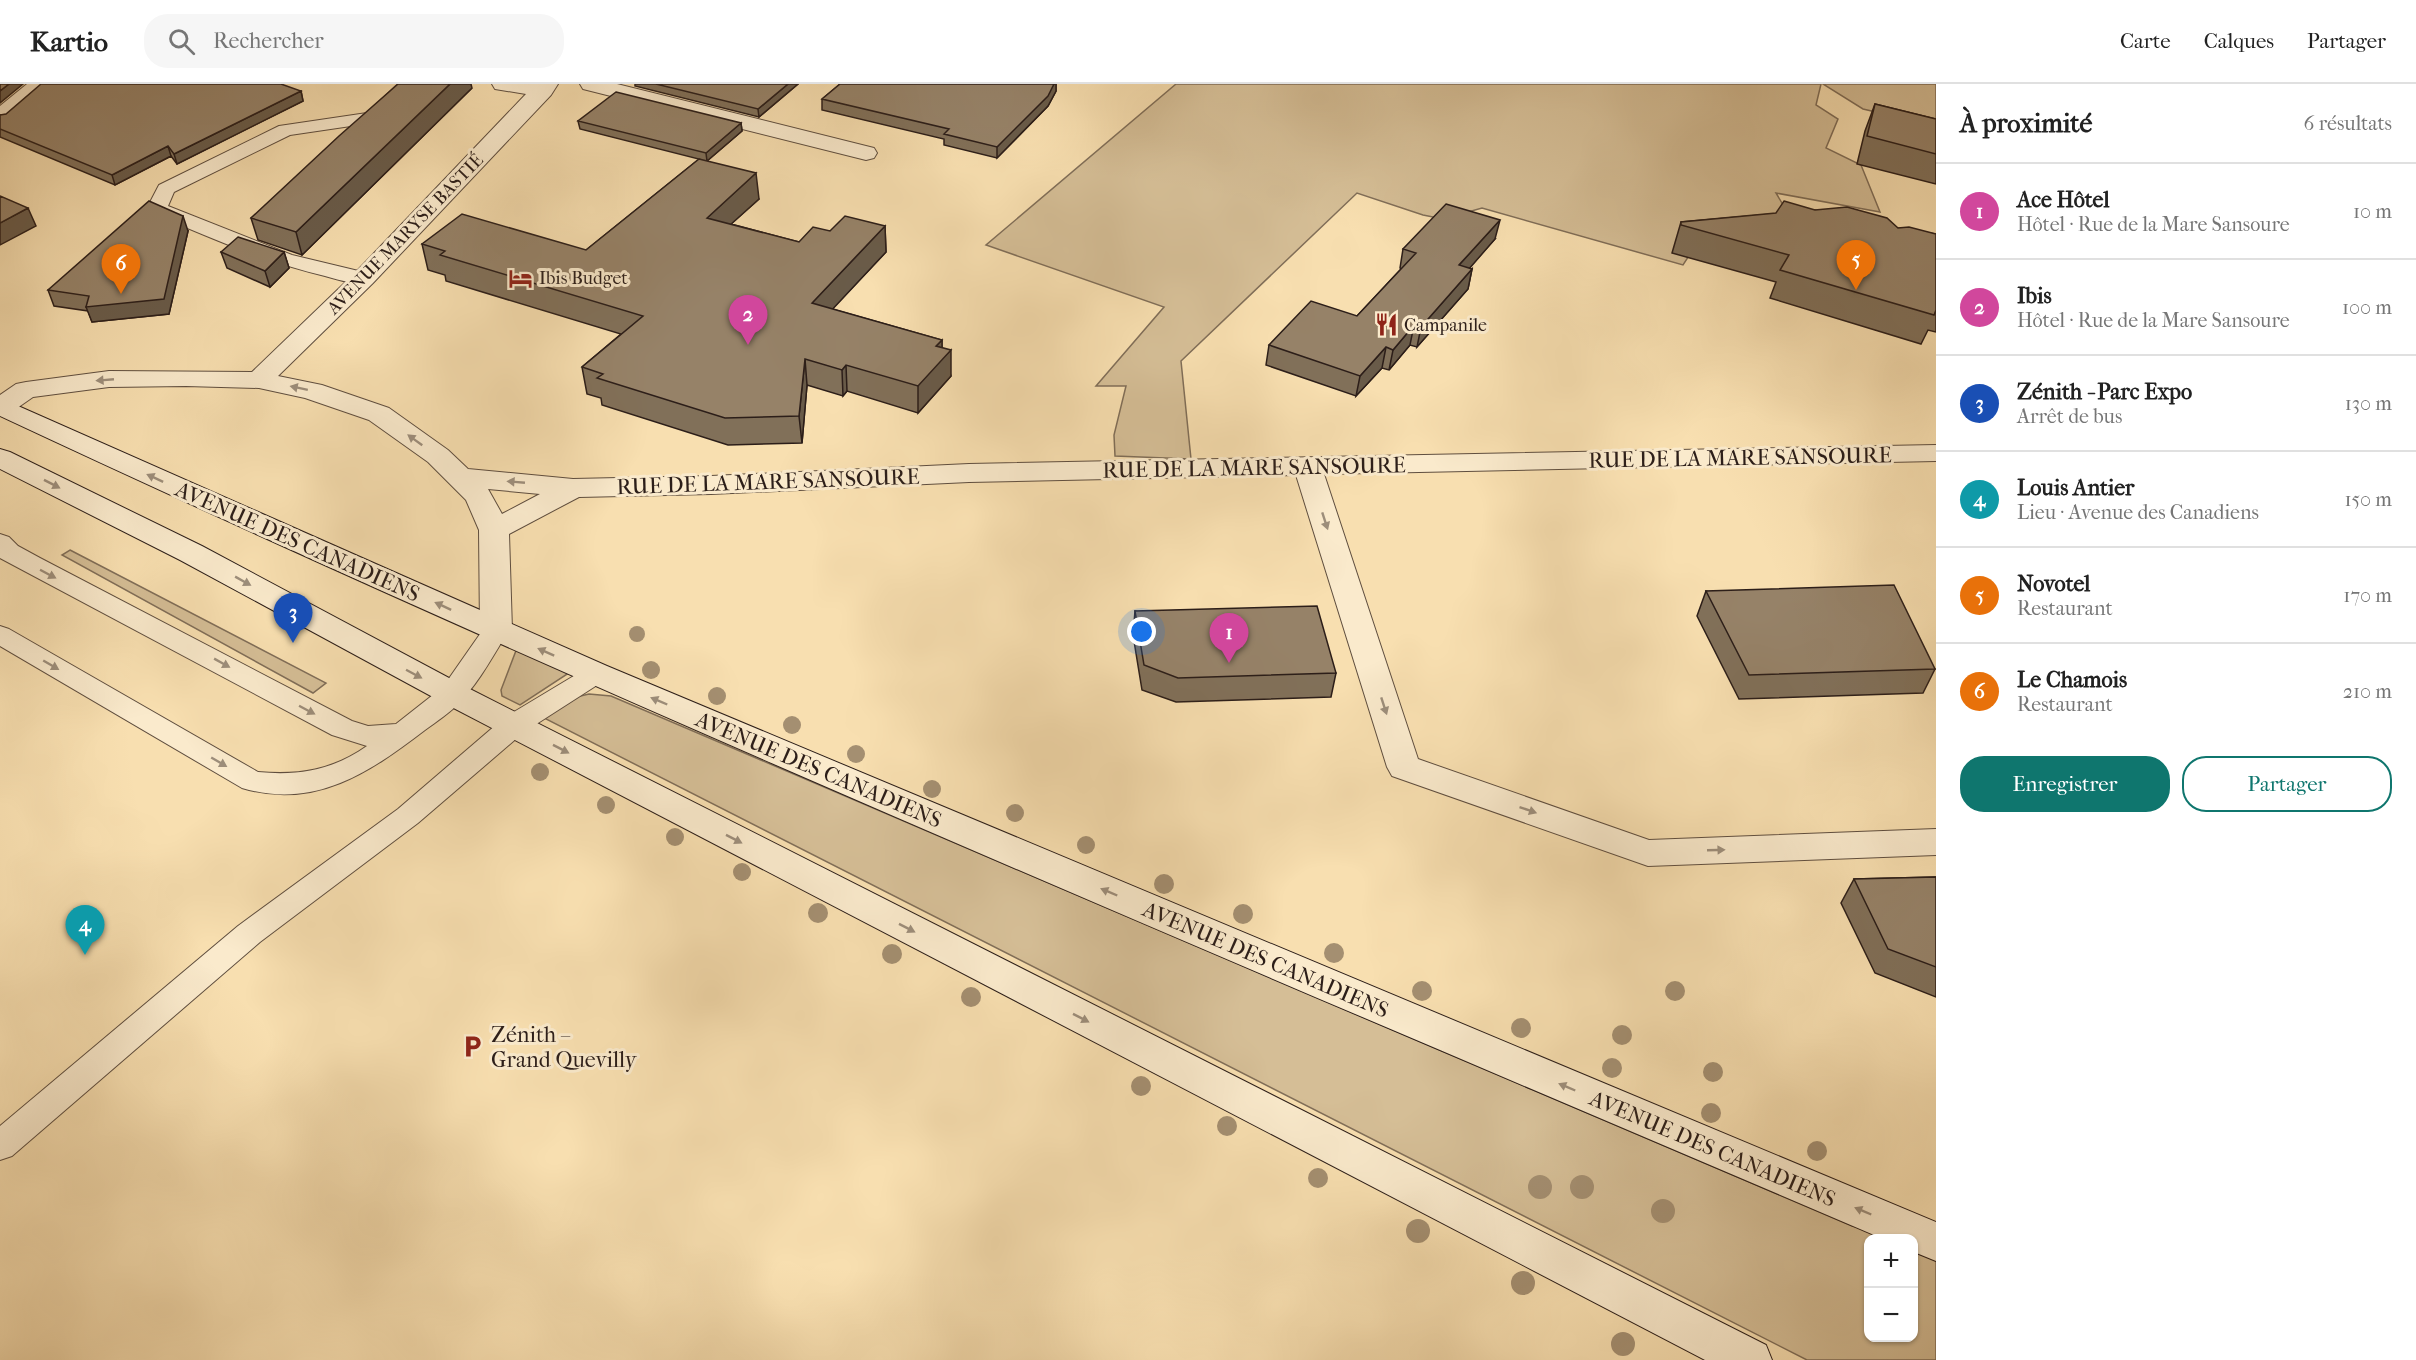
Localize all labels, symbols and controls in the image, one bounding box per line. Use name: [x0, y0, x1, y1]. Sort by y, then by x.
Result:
search box: [144, 14, 564, 68]
text: Kartio: [30, 25, 108, 58]
icon: search: [165, 25, 198, 58]
text: Rechercher: [213, 28, 324, 54]
text: Carte: [2120, 29, 2171, 53]
text: Calques: [2204, 29, 2274, 53]
text: Partager: [2307, 29, 2386, 53]
text: À proximité: [1960, 108, 2092, 139]
text: 6 résultats: [2304, 112, 2392, 135]
street label: AVENUE MARYSE BASTIÉ: [322, 149, 488, 320]
text: Ace Hôtel: [2017, 187, 2109, 213]
text: 1: [1976, 200, 1983, 223]
text: 10 m: [2353, 200, 2392, 223]
text: Hôtel · Rue de la Mare Sansoure: [2017, 213, 2290, 236]
pin: 5: [1836, 240, 1876, 290]
pin: 6: [102, 244, 140, 294]
hotel icon: Ibis Budget: [508, 265, 534, 291]
place label: Ibis Budget: [539, 268, 628, 289]
text: Ibis: [2017, 283, 2052, 309]
pin: 2: [728, 296, 768, 345]
text: 2: [1974, 296, 1985, 319]
text: 100 m: [2342, 296, 2392, 319]
text: Hôtel · Rue de la Mare Sansoure: [2017, 309, 2290, 332]
restaurant icon: Campanile: [1373, 312, 1399, 338]
place label: Campanile: [1404, 315, 1487, 336]
one-way arrow: [95, 375, 114, 385]
text: Zénith - Parc Expo: [2017, 379, 2192, 405]
one-way arrow: [289, 383, 308, 392]
text: 3: [1975, 392, 1984, 415]
text: 130 m: [2345, 392, 2392, 415]
text: Arrêt de bus: [2017, 405, 2122, 428]
one-way arrow: [408, 434, 423, 446]
street label: RUE DE LA MARE SANSOURE: [1588, 442, 1892, 474]
street label: RUE DE LA MARE SANSOURE: [1102, 452, 1406, 484]
street label: RUE DE LA MARE SANSOURE: [616, 464, 920, 500]
one-way arrow: [146, 473, 164, 483]
text: Louis Antier: [2017, 475, 2134, 501]
street label: AVENUE DES CANADIENS: [170, 476, 424, 608]
one-way arrow: [507, 478, 526, 487]
one-way arrow: [44, 480, 61, 489]
text: 4: [1974, 488, 1985, 511]
text: 150 m: [2344, 488, 2392, 511]
text: Lieu · Avenue des Canadiens: [2017, 501, 2259, 524]
one-way arrow: [1320, 512, 1330, 530]
one-way arrow: [40, 569, 57, 579]
text: Novotel: [2017, 571, 2090, 597]
one-way arrow: [234, 576, 251, 586]
text: 5: [1975, 584, 1984, 607]
text: 170 m: [2343, 584, 2392, 607]
pin: 3: [274, 594, 312, 643]
text: Restaurant: [2017, 597, 2113, 620]
one-way arrow: [434, 601, 451, 610]
pin: 1: [1210, 614, 1248, 663]
your location: [1127, 617, 1156, 646]
one-way arrow: [537, 647, 555, 657]
one-way arrow: [213, 658, 230, 668]
one-way arrow: [43, 659, 59, 670]
text: Le Chamois: [2017, 667, 2127, 693]
one-way arrow: [406, 669, 423, 678]
text: 6: [1974, 680, 1985, 703]
text: 210 m: [2343, 680, 2392, 703]
text: Restaurant: [2017, 693, 2113, 716]
one-way arrow: [650, 696, 667, 705]
one-way arrow: [1380, 697, 1390, 715]
one-way arrow: [299, 705, 316, 715]
street label: AVENUE DES CANADIENS: [691, 706, 946, 834]
one-way arrow: [552, 744, 570, 754]
button: Enregistrer: [1960, 756, 2170, 812]
button: Partager: [2182, 756, 2392, 812]
one-way arrow: [211, 757, 227, 768]
one-way arrow: [1519, 806, 1537, 816]
one-way arrow: [726, 834, 743, 844]
one-way arrow: [1706, 845, 1725, 855]
one-way arrow: [1099, 887, 1117, 897]
street label: AVENUE DES CANADIENS: [1138, 896, 1393, 1024]
pin: 4: [66, 906, 104, 955]
one-way arrow: [899, 924, 916, 933]
one-way arrow: [1072, 1013, 1089, 1023]
place label: Zénith – Grand Quevilly: [491, 1022, 638, 1073]
parking icon: Zénith – Grand Quevilly: [460, 1034, 486, 1060]
one-way arrow: [1557, 1082, 1575, 1092]
street label: AVENUE DES CANADIENS: [1585, 1085, 1840, 1213]
one-way arrow: [1854, 1206, 1872, 1215]
map controls: [1864, 1234, 1918, 1342]
button: +: [1864, 1234, 1918, 1288]
button: −: [1864, 1288, 1918, 1342]

